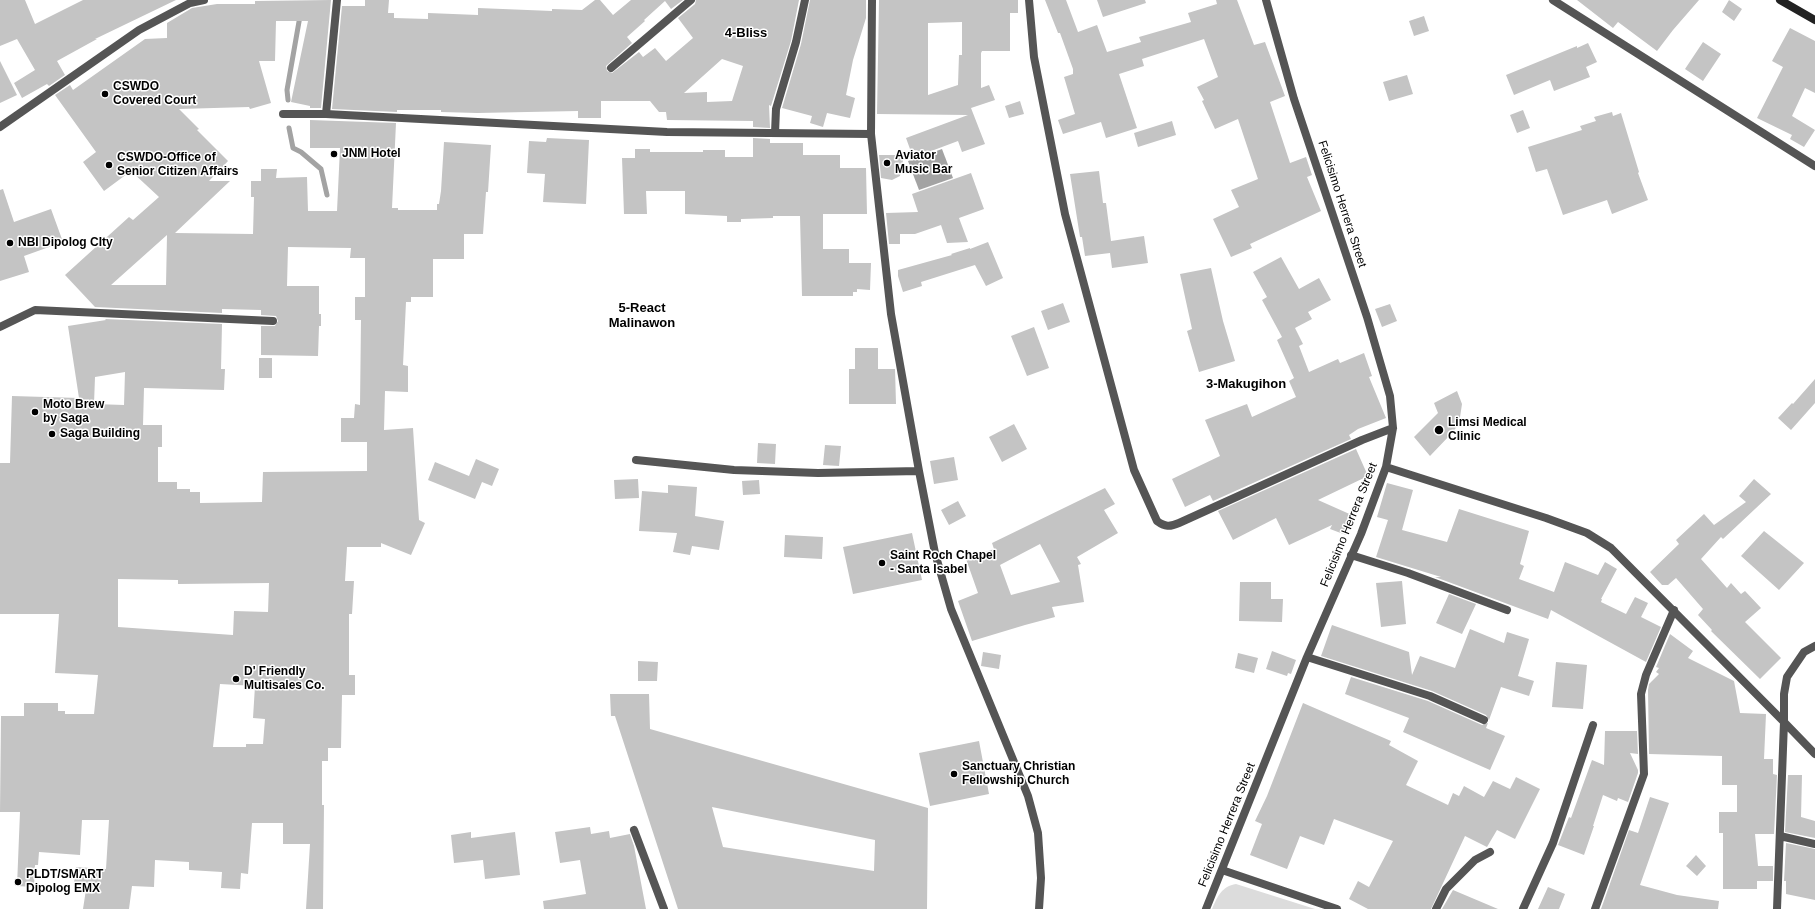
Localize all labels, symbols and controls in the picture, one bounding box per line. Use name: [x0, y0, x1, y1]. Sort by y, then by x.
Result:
district label: 4-Bliss: [725, 25, 767, 41]
place label: CSWDO Covered Court: [113, 80, 196, 108]
marker: CSWDO Covered Court: [100, 89, 110, 99]
street label: Felicisimo Herrera Street: [1315, 139, 1369, 269]
place label: JNM Hotel: [342, 147, 401, 161]
marker: JNM Hotel: [329, 149, 339, 159]
place label: Aviator Music Bar: [895, 149, 952, 177]
place label: CSWDO-Office of Senior Citizen Affairs: [117, 151, 238, 179]
marker: Aviator Music Bar: [882, 158, 892, 168]
marker: CSWDO-Office of Senior Citizen Affairs: [104, 160, 114, 170]
place label: NBI Dipolog CIty: [18, 236, 113, 250]
marker: NBI Dipolog CIty: [5, 238, 15, 248]
district label: 5-React Malinawon: [609, 300, 675, 331]
district label: 3-Makugihon: [1206, 376, 1286, 392]
place label: Moto Brew by Saga: [43, 398, 104, 426]
marker: Moto Brew by Saga: [30, 407, 40, 417]
place label: Limsi Medical Clinic: [1448, 416, 1527, 444]
marker: Limsi Medical Clinic: [1433, 424, 1445, 436]
place label: Saga Building: [60, 427, 140, 441]
marker: Saga Building: [47, 429, 57, 439]
street label: Felicisimo Herrera Street: [1317, 461, 1381, 589]
place label: Saint Roch Chapel - Santa Isabel: [890, 549, 996, 577]
marker: Saint Roch Chapel - Santa Isabel: [877, 558, 887, 568]
place label: D' Friendly Multisales Co.: [244, 665, 325, 693]
marker: D' Friendly Multisales Co.: [231, 674, 241, 684]
place label: Sanctuary Christian Fellowship Church: [962, 760, 1075, 788]
street label: Felicisimo Herrera Street: [1195, 761, 1259, 889]
marker: Sanctuary Christian Fellowship Church: [949, 769, 959, 779]
place label: PLDT/SMART Dipolog EMX: [26, 868, 103, 896]
marker: PLDT/SMART Dipolog EMX: [13, 877, 23, 887]

